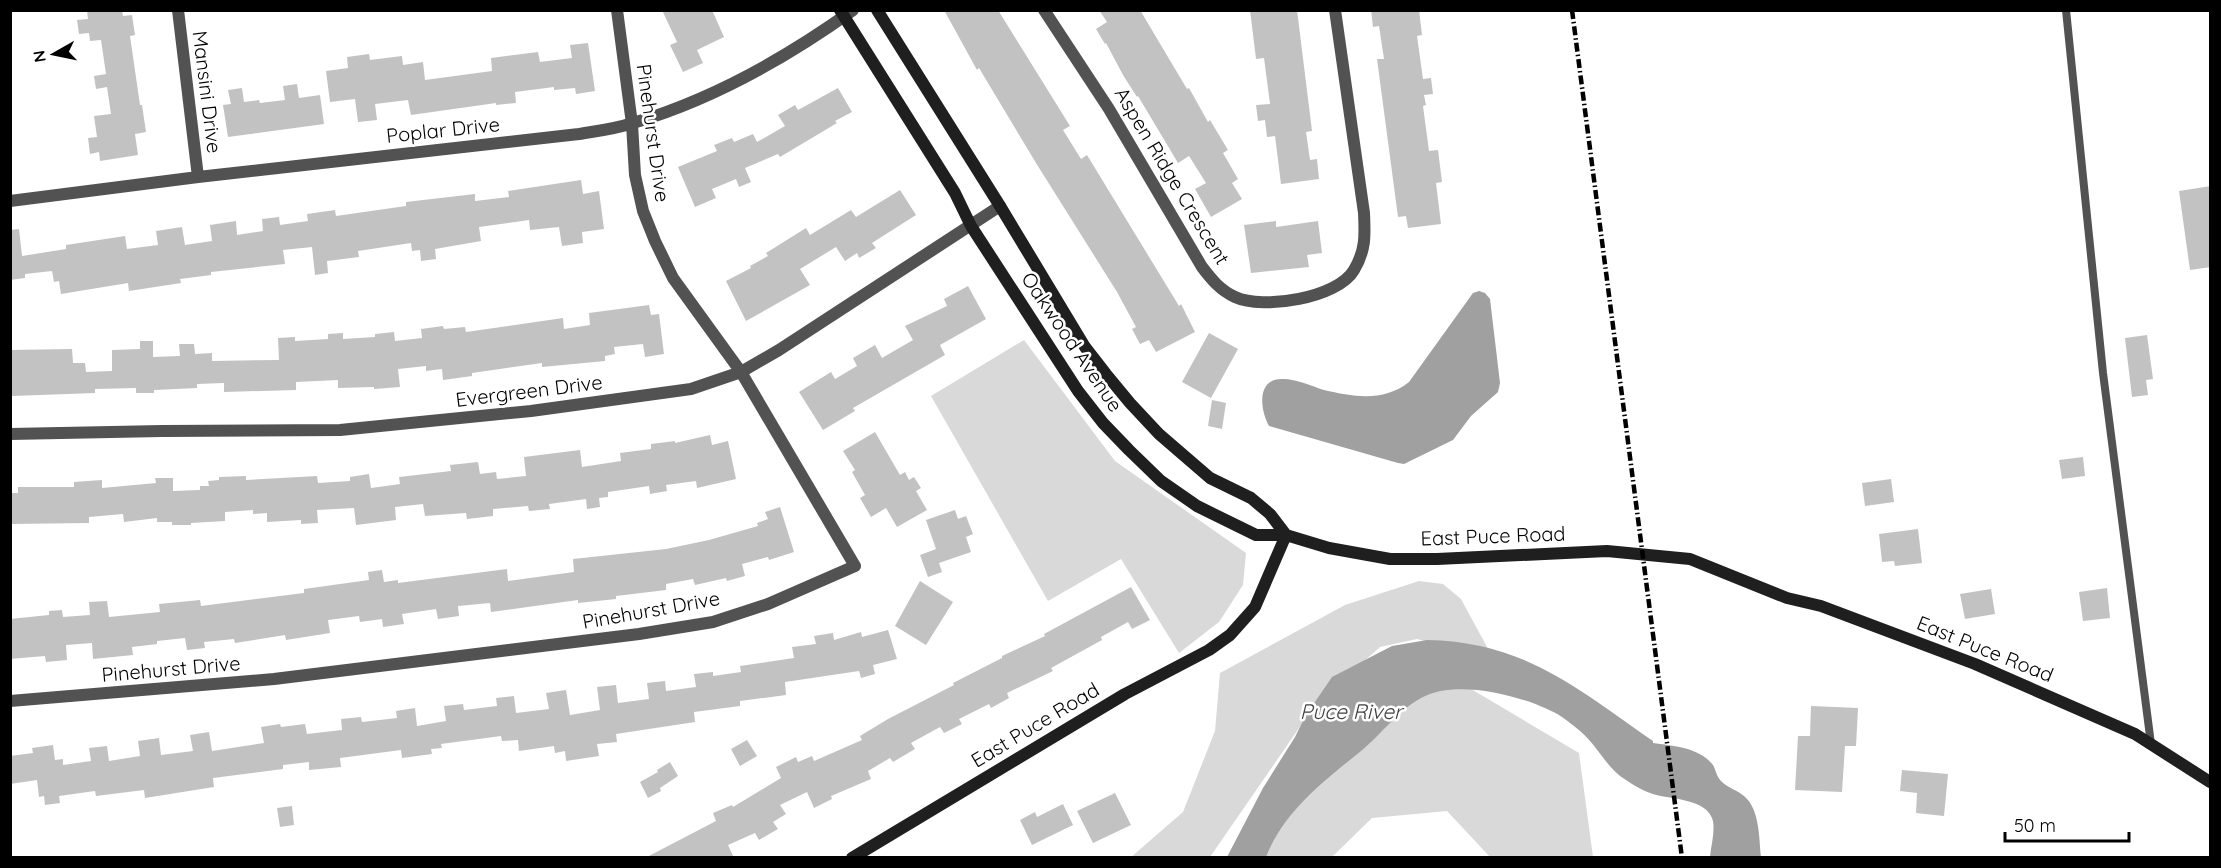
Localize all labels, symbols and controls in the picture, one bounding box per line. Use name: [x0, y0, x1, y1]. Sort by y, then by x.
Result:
north arrow: [24, 24, 84, 84]
street label: Mansini Drive: [188, 29, 227, 155]
text: N: [28, 49, 50, 64]
street label: Pinehurst Drive: [631, 62, 676, 204]
street label: Aspen Ridge Crescent: [1110, 83, 1235, 269]
street label: Poplar Drive: [385, 111, 501, 148]
street label: Oakwood Avenue: [1016, 267, 1128, 416]
street label: Evergreen Drive: [454, 369, 604, 412]
street label: East Puce Road: [1420, 520, 1566, 551]
street label: Pinehurst Drive: [580, 585, 722, 634]
street label: East Puce Road: [1913, 610, 2057, 687]
street label: Pinehurst Drive: [100, 650, 241, 687]
street label: East Puce Road: [966, 677, 1103, 773]
water label: Puce River: [1300, 698, 1405, 724]
scale bar: [2005, 805, 2130, 843]
text: 50 m: [2014, 814, 2056, 837]

